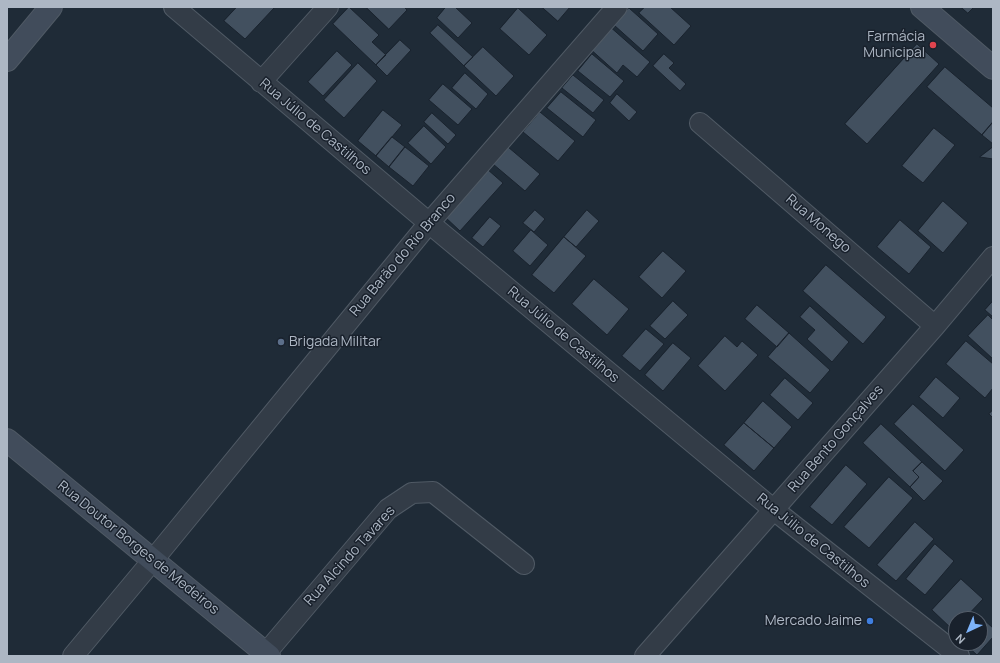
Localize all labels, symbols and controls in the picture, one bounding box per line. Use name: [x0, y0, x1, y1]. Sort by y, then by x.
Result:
place label: Farmácia Municipal: [863, 29, 925, 62]
marker: Farmácia Municipal: [928, 40, 938, 50]
street label: Rua Júlio de Castilhos: [256, 75, 374, 179]
street label: Rua Barão do Rio Branco: [347, 190, 459, 320]
street label: Rua Monego: [782, 191, 854, 257]
street label: Rua Júlio de Castilhos: [504, 283, 622, 387]
place label: Brigada Militar: [289, 334, 381, 350]
marker: Brigada Militar: [276, 337, 286, 347]
street label: Rua Bento Gonçalves: [785, 382, 887, 496]
street label: Rua Doutor Borges de Medeiros: [54, 478, 222, 618]
street label: Rua Júlio de Castilhos: [753, 490, 873, 592]
street label: Rua Alcindo Tavares: [301, 503, 399, 609]
north arrow: [948, 611, 988, 651]
place label: Mercado Jaime: [765, 613, 862, 629]
marker: Mercado Jaime: [865, 616, 875, 626]
text: N: [952, 631, 968, 647]

